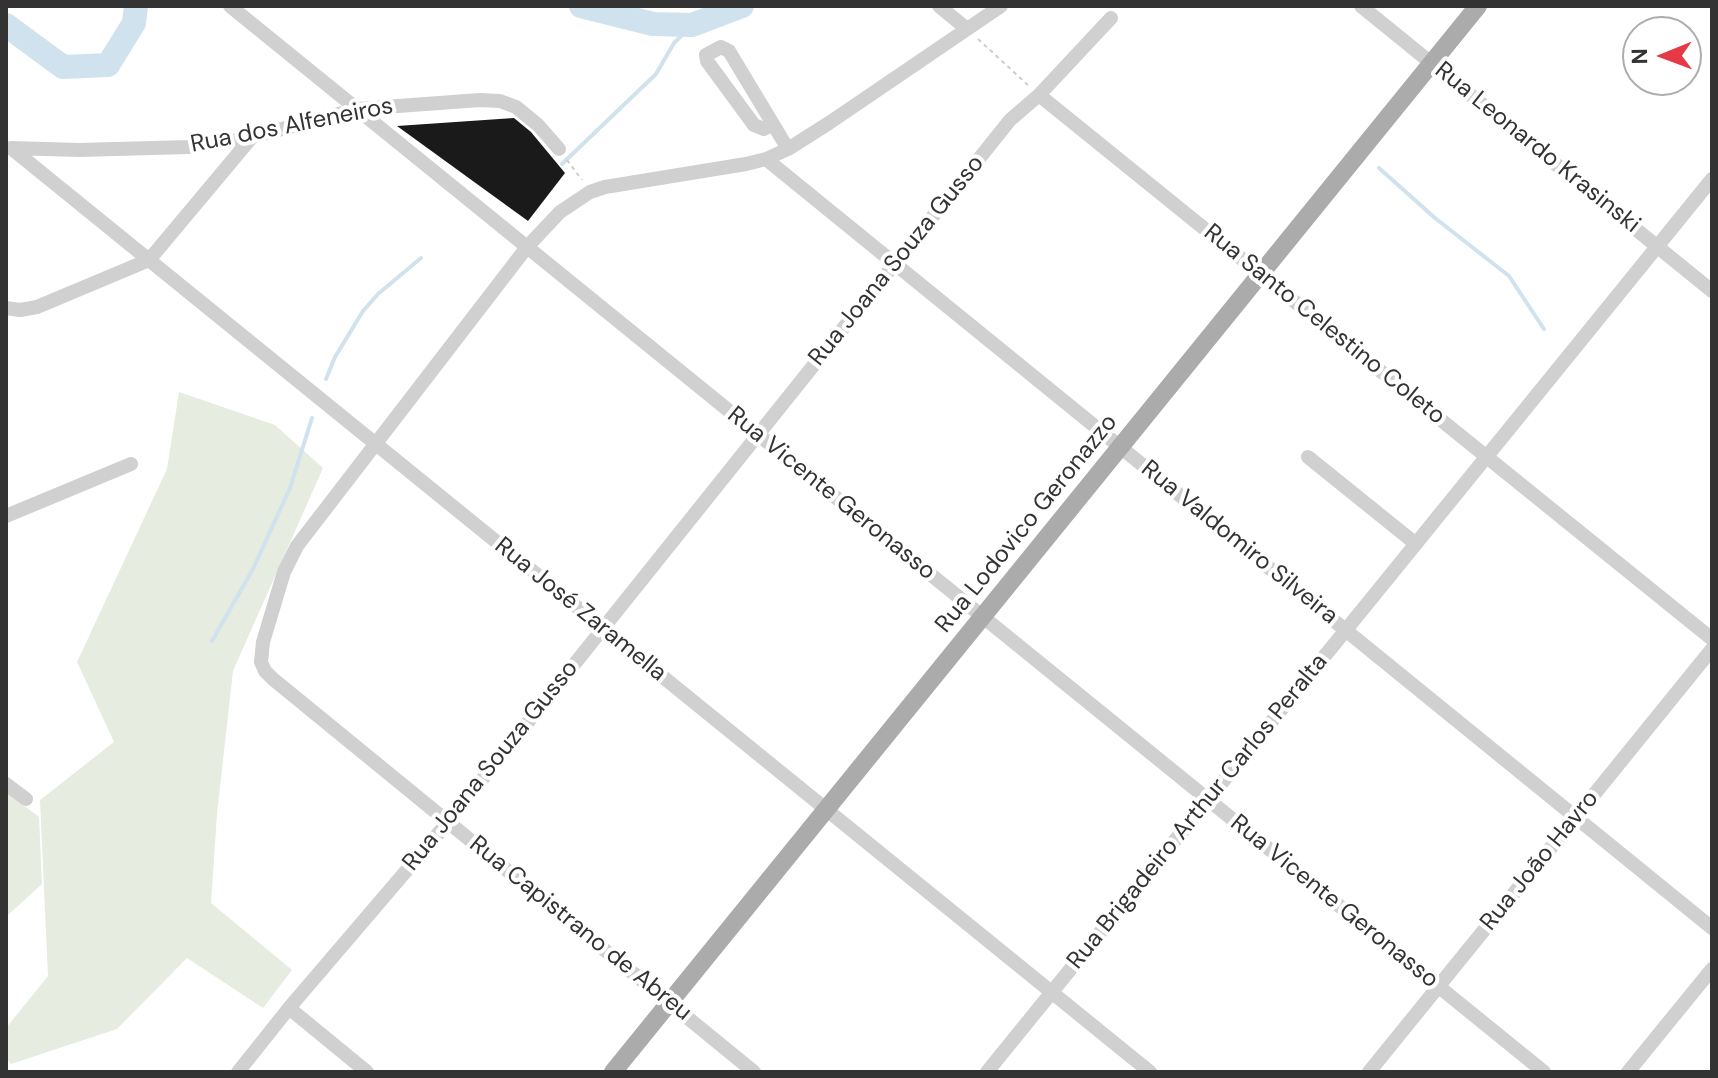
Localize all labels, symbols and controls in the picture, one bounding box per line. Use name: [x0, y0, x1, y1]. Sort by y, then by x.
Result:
north arrow: [1622, 16, 1702, 96]
text: N: [1625, 48, 1654, 65]
street label: Rua Leonardo Krasinski: [1429, 56, 1645, 240]
street label: Rua dos Alfeneiros: [188, 92, 396, 160]
street label: Rua Joana Souza Gusso: [803, 150, 991, 372]
street label: Rua Santo Celestino Coleto: [1198, 219, 1450, 431]
street label: Rua Vicente Geronasso: [721, 401, 941, 587]
street label: Rua Lodovico Geronazzo: [930, 409, 1124, 639]
street label: Rua Valdomiro Silveira: [1135, 455, 1343, 631]
street label: Rua José Zaramella: [488, 532, 672, 688]
street label: Rua Brigadeiro Arthur Carlos Peralta: [1062, 649, 1334, 975]
street label: Rua Joana Souza Gusso: [397, 655, 585, 877]
street label: Rua João Havro: [1475, 785, 1605, 937]
street label: Rua Vicente Geronasso: [1224, 809, 1444, 995]
street label: Rua Capistrano de Abreu: [463, 830, 697, 1028]

